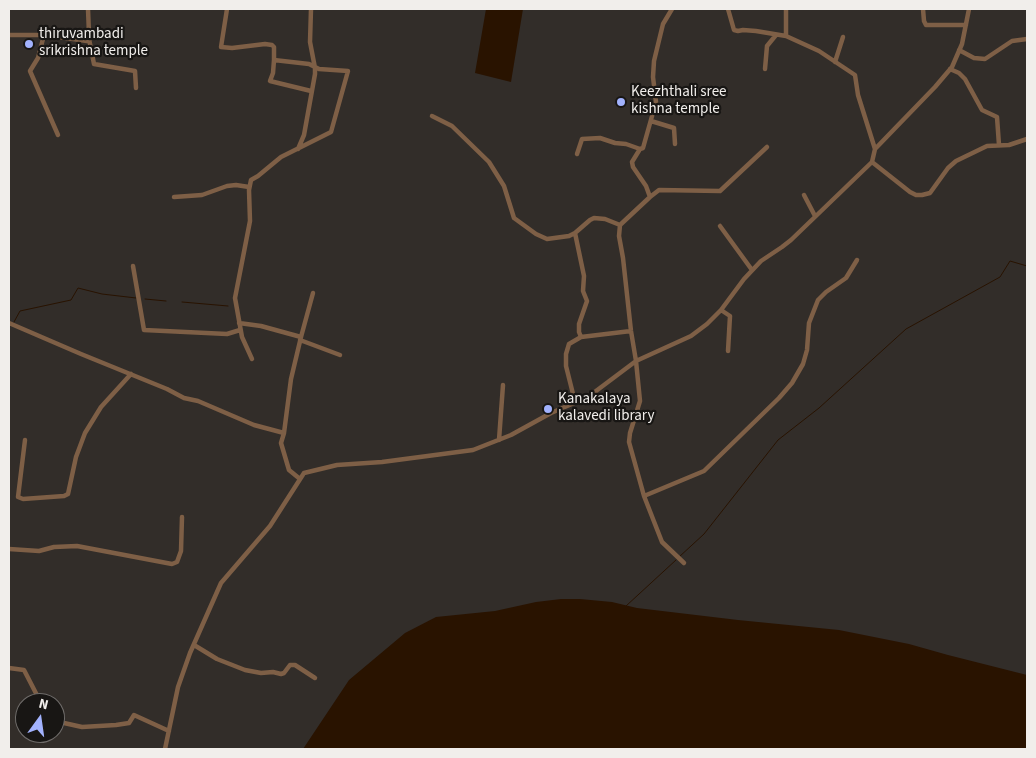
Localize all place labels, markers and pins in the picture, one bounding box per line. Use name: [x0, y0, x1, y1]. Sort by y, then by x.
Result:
place label: thiruvambadi srikrishna temple: [39, 26, 148, 61]
marker: thiruvambadi srikrishna temple: [23, 38, 35, 50]
place label: Keezhthali sree kishna temple: [631, 84, 727, 119]
marker: Keezhthali sree kishna temple: [615, 96, 627, 108]
place label: Kanakalaya kalavedi library: [558, 391, 654, 426]
marker: Kanakalaya kalavedi library: [542, 403, 554, 415]

